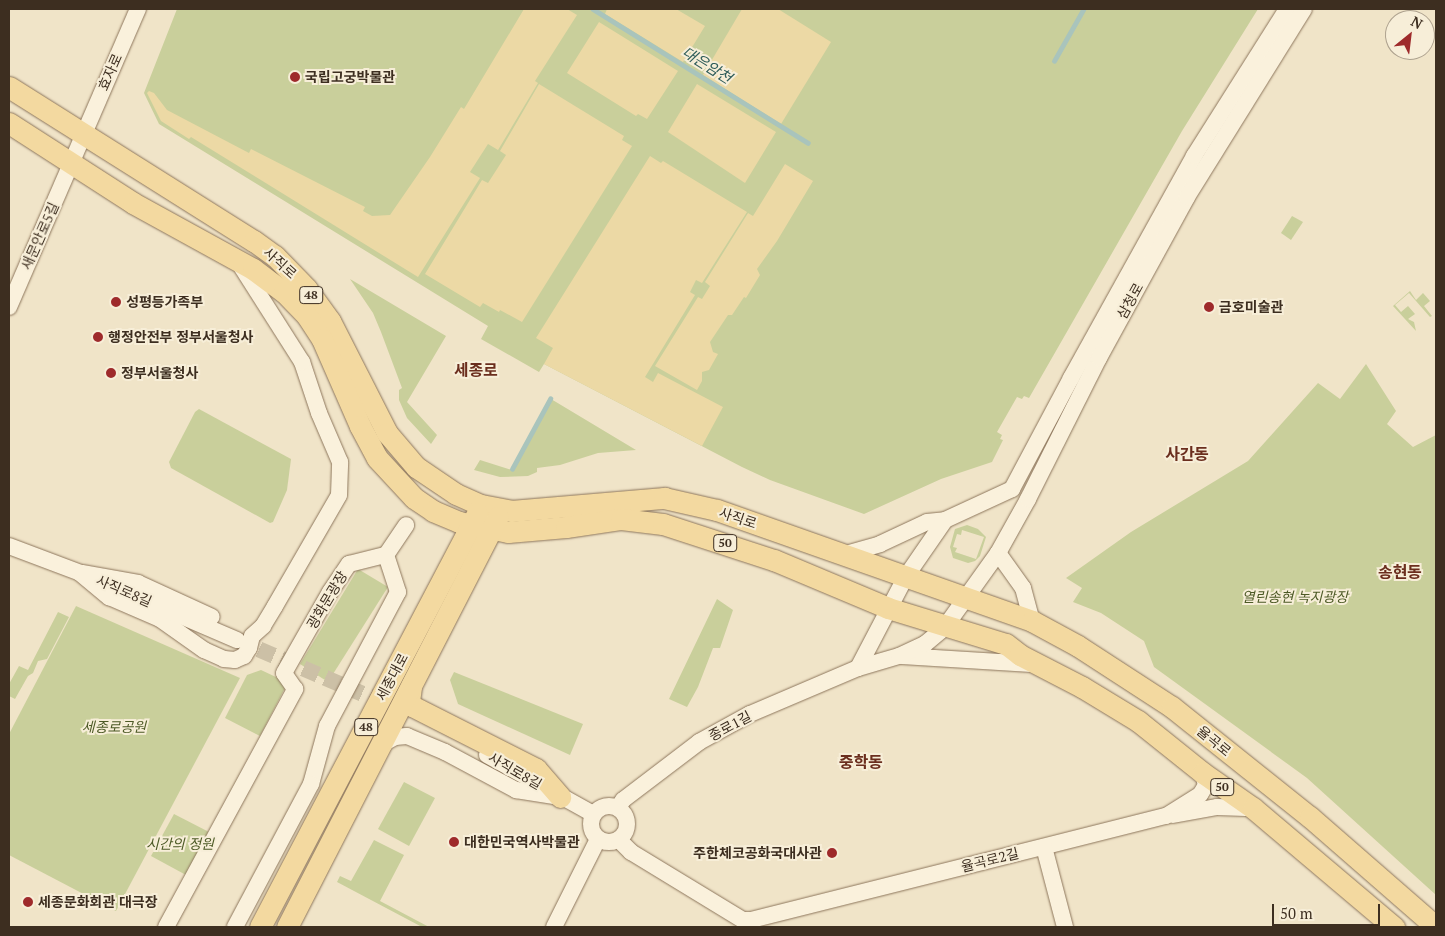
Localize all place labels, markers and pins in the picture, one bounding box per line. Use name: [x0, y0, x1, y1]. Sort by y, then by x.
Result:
place label: 국립고궁박물관: [305, 69, 395, 85]
marker: 국립고궁박물관: [289, 71, 301, 83]
place label: 성평등가족부: [126, 294, 203, 310]
marker: 성평등가족부: [110, 296, 122, 308]
place label: 금호미술관: [1219, 299, 1283, 315]
marker: 금호미술관: [1203, 301, 1215, 313]
place label: 행정안전부 정부서울청사: [108, 329, 253, 345]
marker: 행정안전부 정부서울청사: [92, 331, 104, 343]
place label: 정부서울청사: [121, 365, 198, 381]
marker: 정부서울청사: [105, 367, 117, 379]
place label: 대한민국역사박물관: [464, 834, 580, 850]
marker: 대한민국역사박물관: [448, 836, 460, 848]
place label: 주한체코공화국대사관: [693, 845, 822, 861]
marker: 주한체코공화국대사관: [826, 847, 838, 859]
place label: 세종문화회관 대극장: [38, 894, 158, 910]
marker: 세종문화회관 대극장: [22, 896, 34, 908]

